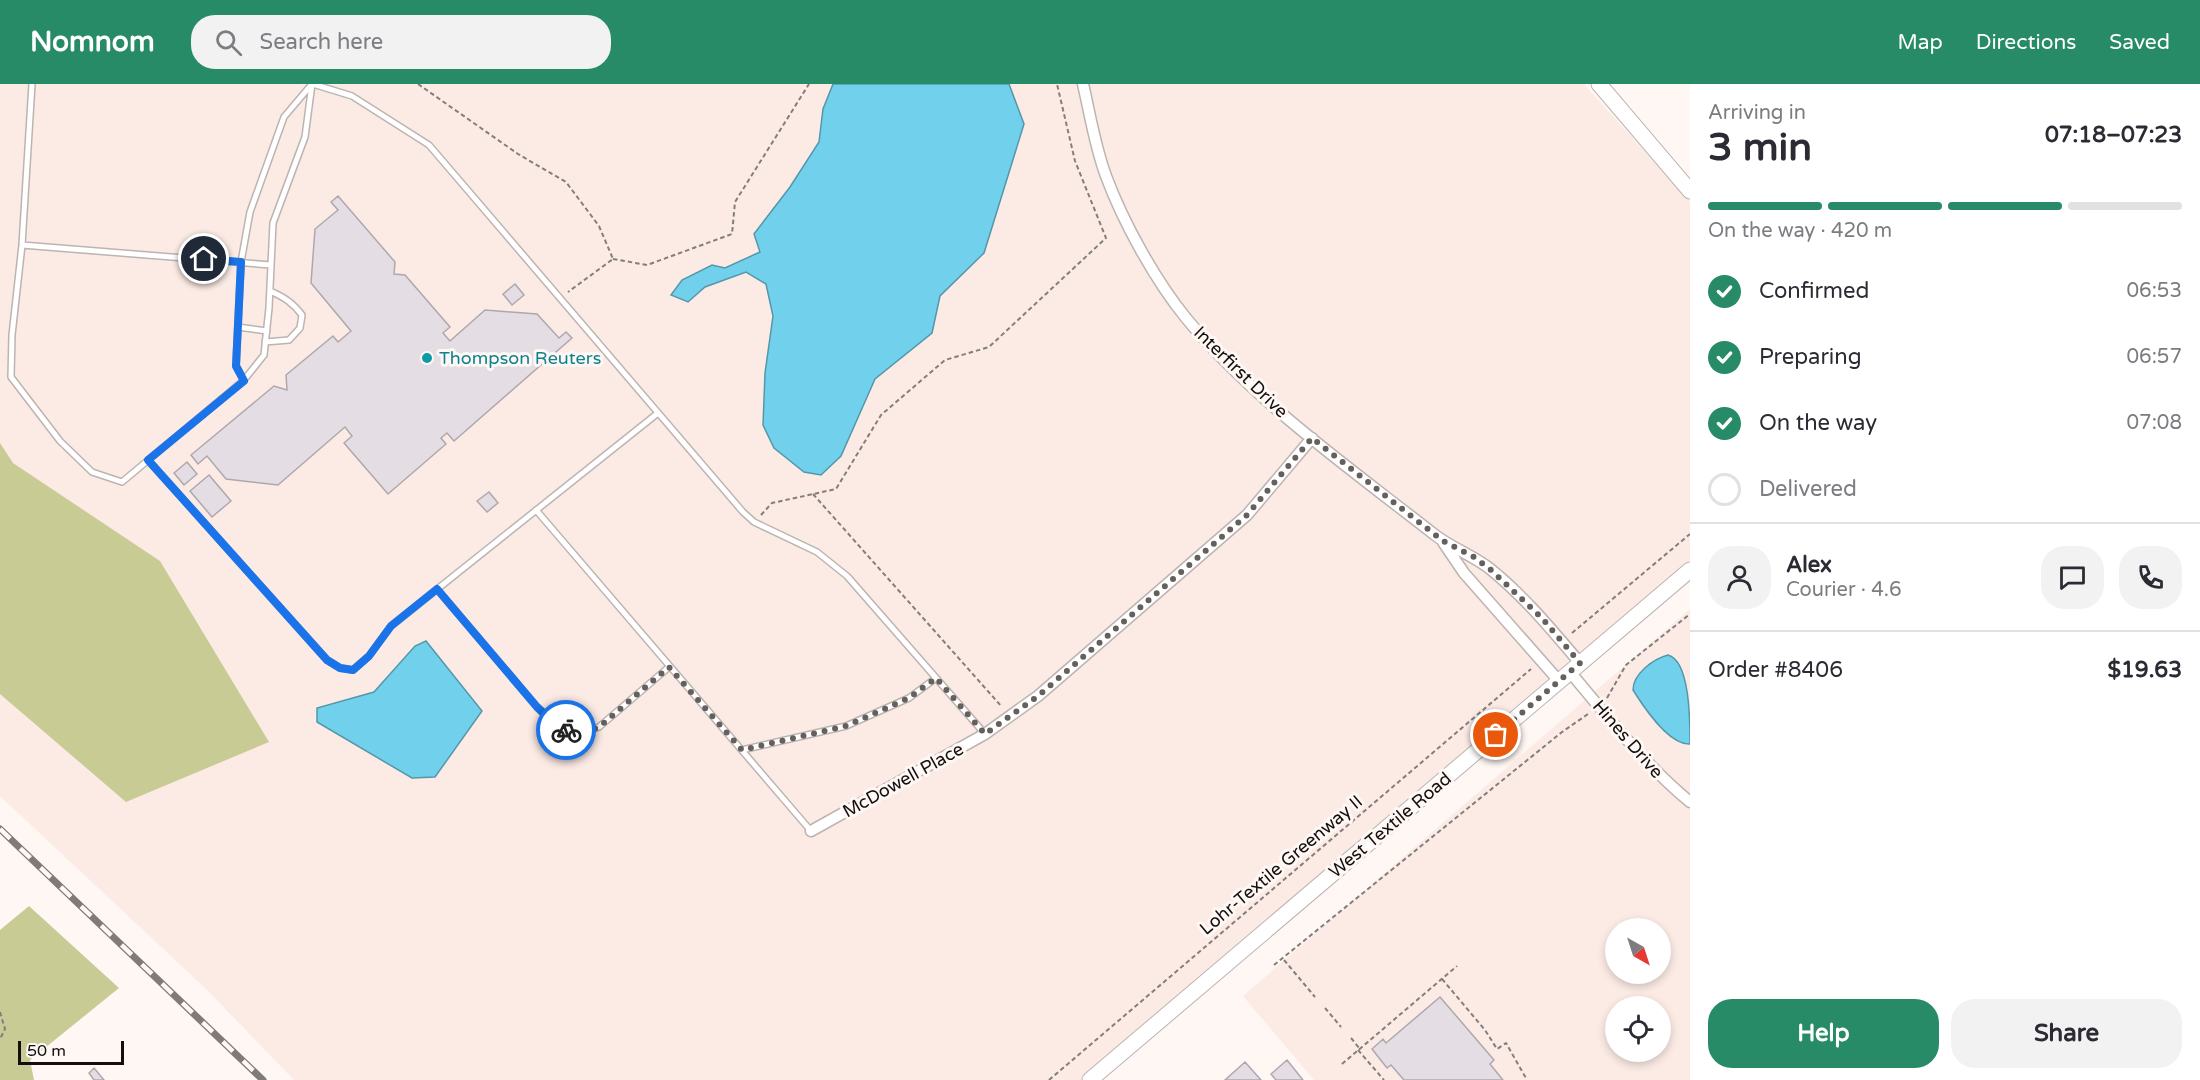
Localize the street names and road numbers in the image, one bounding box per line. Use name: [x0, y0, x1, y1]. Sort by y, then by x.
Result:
street label: Interfirst Drive: [1189, 322, 1293, 422]
street label: Hines Drive: [1588, 695, 1668, 783]
street label: McDowell Place: [839, 738, 967, 822]
street label: West Textile Road: [1324, 767, 1456, 883]
street label: Lohr-Textile Greenway II: [1195, 790, 1367, 940]

